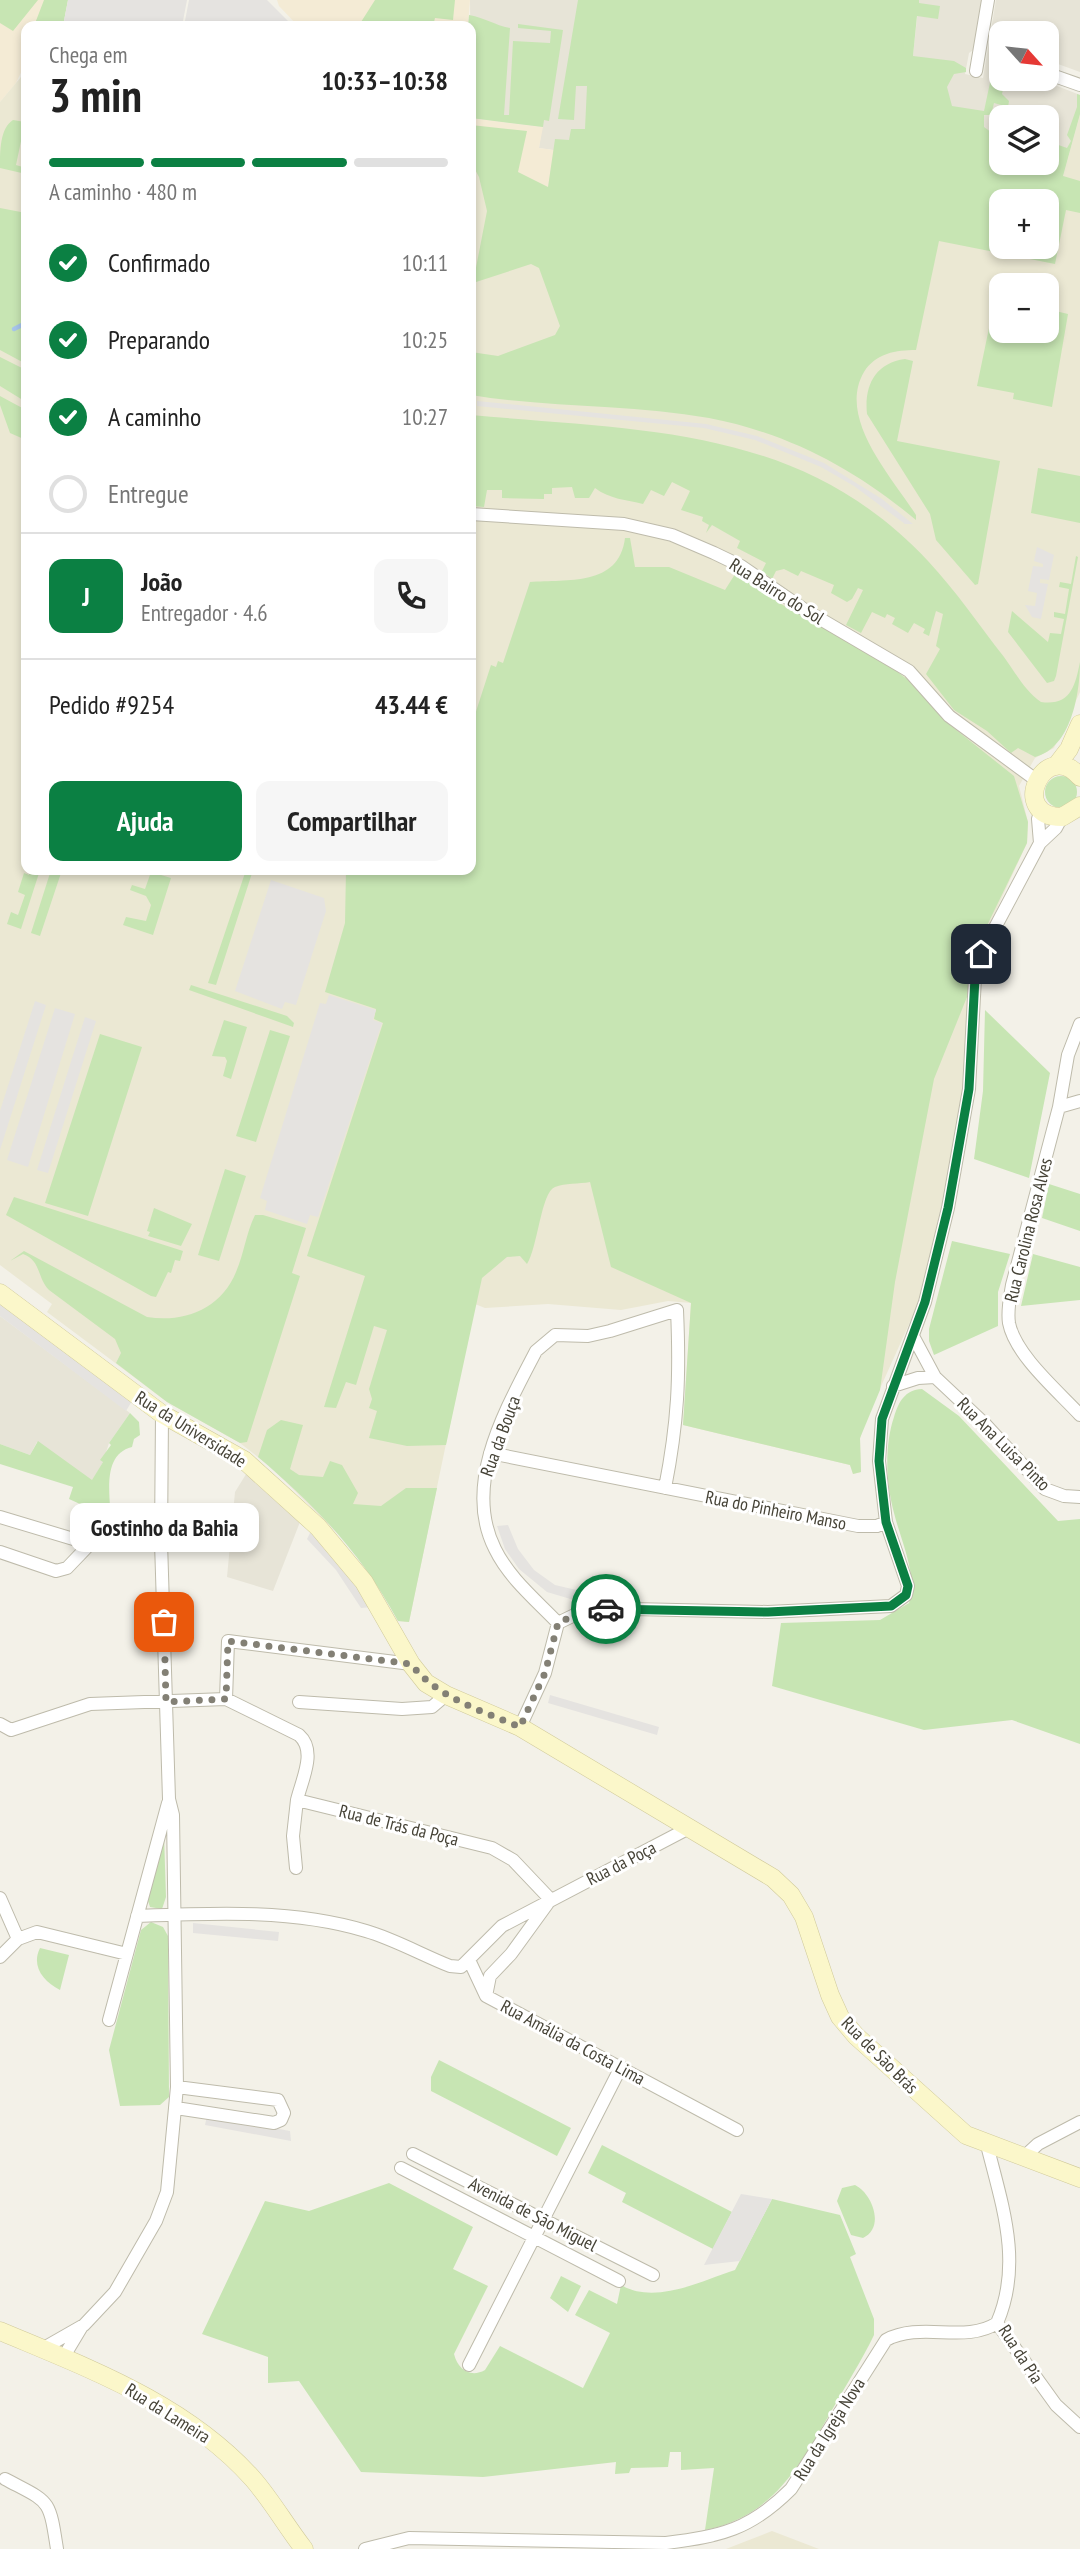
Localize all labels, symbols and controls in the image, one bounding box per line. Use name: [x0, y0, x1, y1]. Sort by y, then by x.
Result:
north arrow: [989, 21, 1059, 91]
map controls: [989, 21, 1059, 343]
text: Chega em: [49, 40, 127, 69]
text: 10:33–10:38: [321, 64, 448, 97]
text: 3 min: [49, 65, 142, 125]
button: layers: [989, 105, 1059, 175]
text: A caminho · 480 m: [49, 177, 197, 206]
button: +: [989, 189, 1059, 259]
icon: check: [49, 244, 87, 282]
text: Confirmado: [108, 246, 210, 279]
text: 10:11: [402, 248, 448, 277]
button: −: [989, 273, 1059, 343]
icon: check: [49, 321, 87, 359]
text: Preparando: [108, 323, 210, 356]
text: 10:25: [402, 325, 448, 354]
icon: check: [49, 398, 87, 436]
text: A caminho: [108, 400, 201, 433]
text: 10:27: [402, 402, 448, 431]
text: Entregue: [108, 477, 189, 510]
street label: Rua Bairro do Sol: [725, 553, 829, 630]
button: phone: [374, 559, 448, 633]
text: João: [141, 565, 182, 598]
text: J: [82, 580, 90, 613]
text: Entregador · 4.6: [141, 598, 268, 627]
text: Pedido #9254: [49, 688, 174, 721]
text: 43.44 €: [375, 688, 448, 721]
button: Ajuda: [49, 781, 242, 861]
button: Compartilhar: [256, 781, 448, 861]
pin: [951, 924, 1011, 984]
icon: home: [962, 935, 1000, 973]
street label: Rua Carolina Rosa Alves: [999, 1155, 1057, 1305]
street label: Rua da Universidade: [131, 1386, 251, 1472]
street label: Rua Ana Luisa Pinto: [952, 1392, 1056, 1496]
street label: Rua da Bouça: [475, 1393, 525, 1479]
street label: Rua do Pinheiro Manso: [704, 1485, 849, 1535]
callout: Gostinho da Bahia: [69, 1503, 258, 1552]
text: Gostinho da Bahia: [91, 1513, 238, 1542]
courier: [571, 1574, 641, 1644]
icon: car: [587, 1590, 625, 1628]
pin: [134, 1592, 194, 1652]
icon: bag: [145, 1603, 183, 1641]
street label: Rua de Trás da Poça: [337, 1799, 461, 1851]
street label: Rua da Poça: [582, 1836, 660, 1890]
street label: Rua Amália da Costa Lima: [497, 1994, 649, 2090]
street label: Rua de São Brás: [837, 2012, 923, 2098]
street label: Avenida de São Miguel: [465, 2172, 602, 2257]
street label: Rua da Pia: [994, 2320, 1048, 2388]
street label: Rua da Igreja Nova: [788, 2373, 870, 2485]
street label: Rua da Lameira: [121, 2378, 215, 2448]

